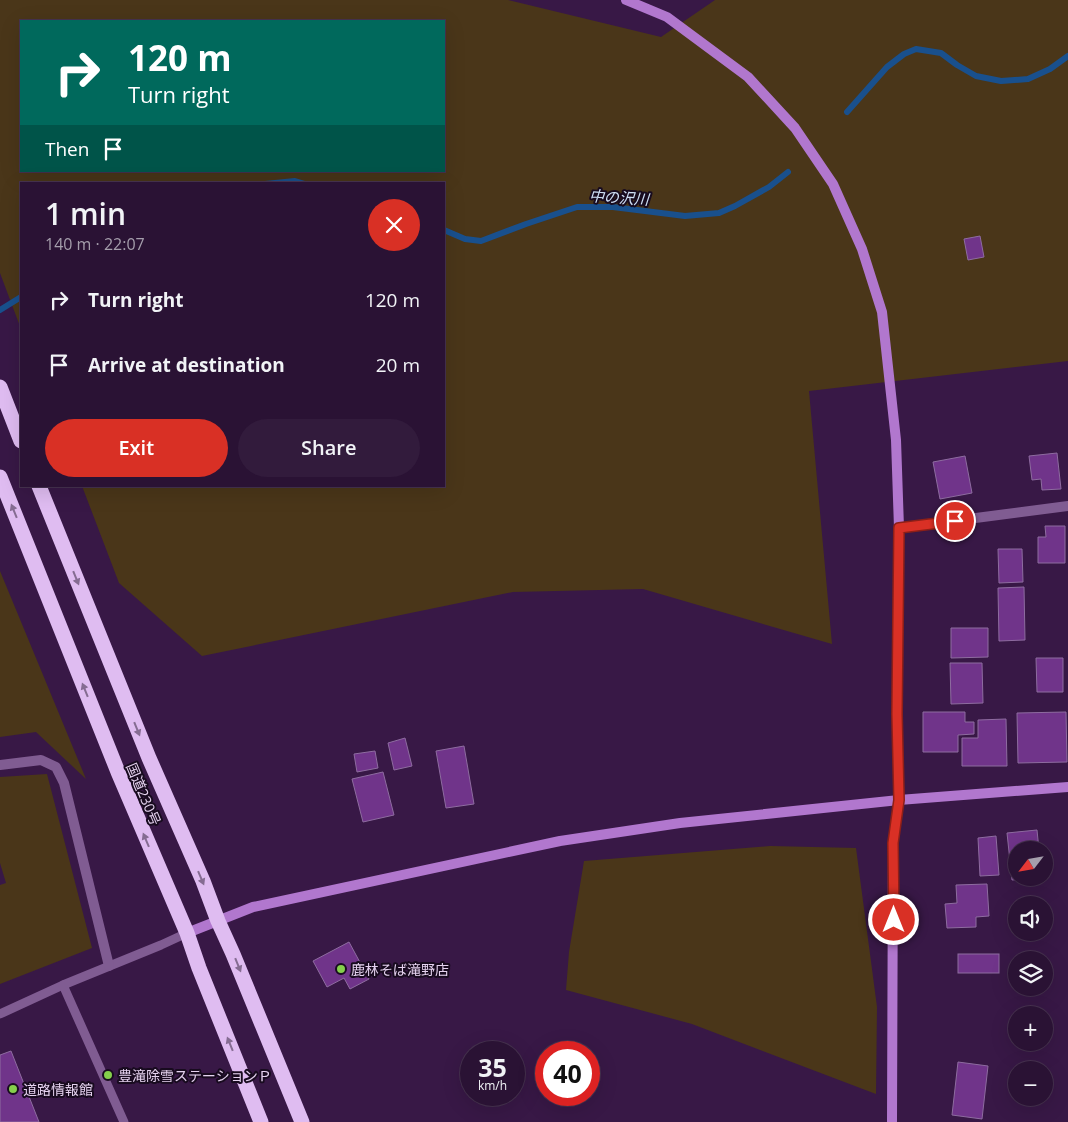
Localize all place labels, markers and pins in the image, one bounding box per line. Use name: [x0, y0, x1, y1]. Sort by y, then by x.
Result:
pin: [934, 500, 976, 542]
place label: 鹿林そば滝野店: [351, 960, 449, 979]
marker: 鹿林そば滝野店: [335, 963, 347, 975]
place label: 豊滝除雪ステーションＰ: [118, 1066, 272, 1085]
marker: 豊滝除雪ステーションＰ: [102, 1069, 114, 1081]
place label: 道路情報館: [23, 1080, 93, 1099]
marker: 道路情報館: [7, 1083, 19, 1095]

